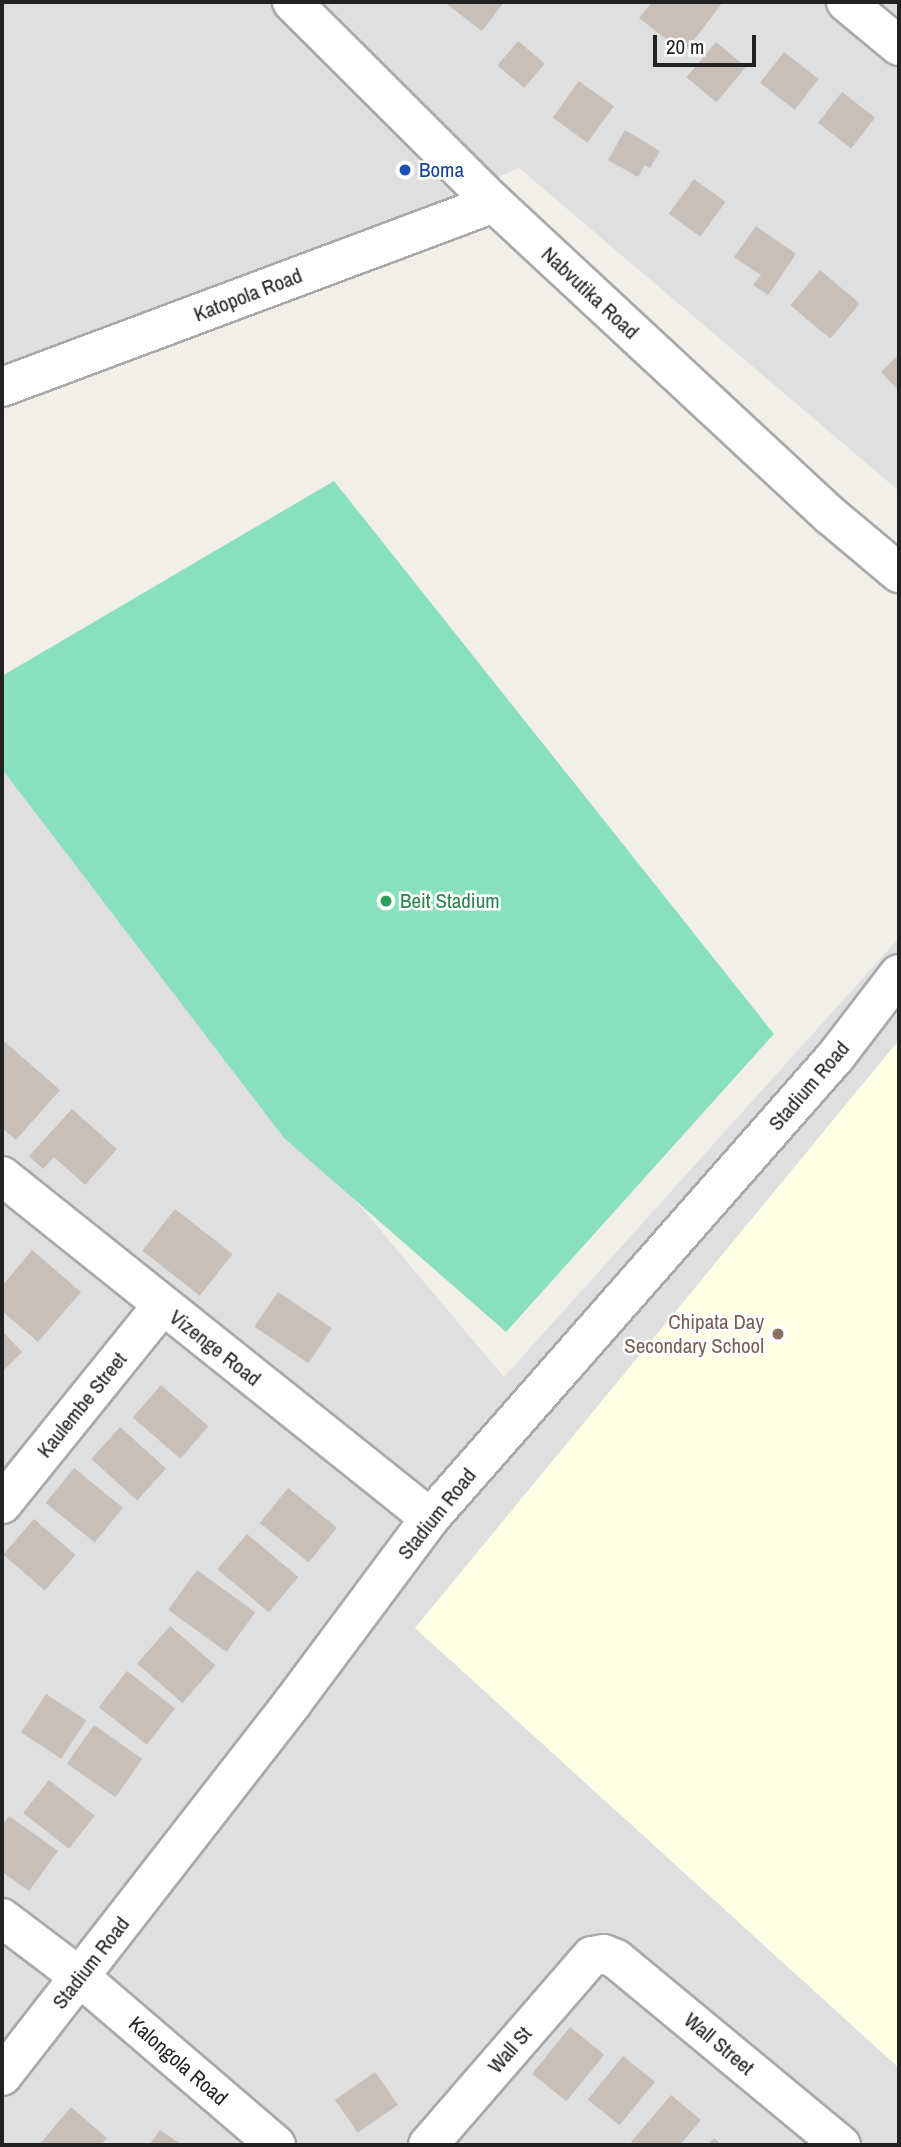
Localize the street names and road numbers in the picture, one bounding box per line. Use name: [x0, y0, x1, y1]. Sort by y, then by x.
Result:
street label: Nabvutika Road: [536, 242, 644, 344]
street label: Katopola Road: [190, 263, 306, 327]
street label: Stadium Road: [763, 1036, 855, 1136]
street label: Vizenge Road: [164, 1305, 266, 1391]
street label: Kaulembe Street: [32, 1347, 132, 1463]
street label: Stadium Road: [393, 1463, 481, 1565]
street label: Stadium Road: [47, 1912, 135, 2014]
street label: Wall Street: [679, 2007, 759, 2081]
street label: Kalongola Road: [123, 2011, 233, 2111]
street label: Wall St: [483, 2021, 537, 2079]

